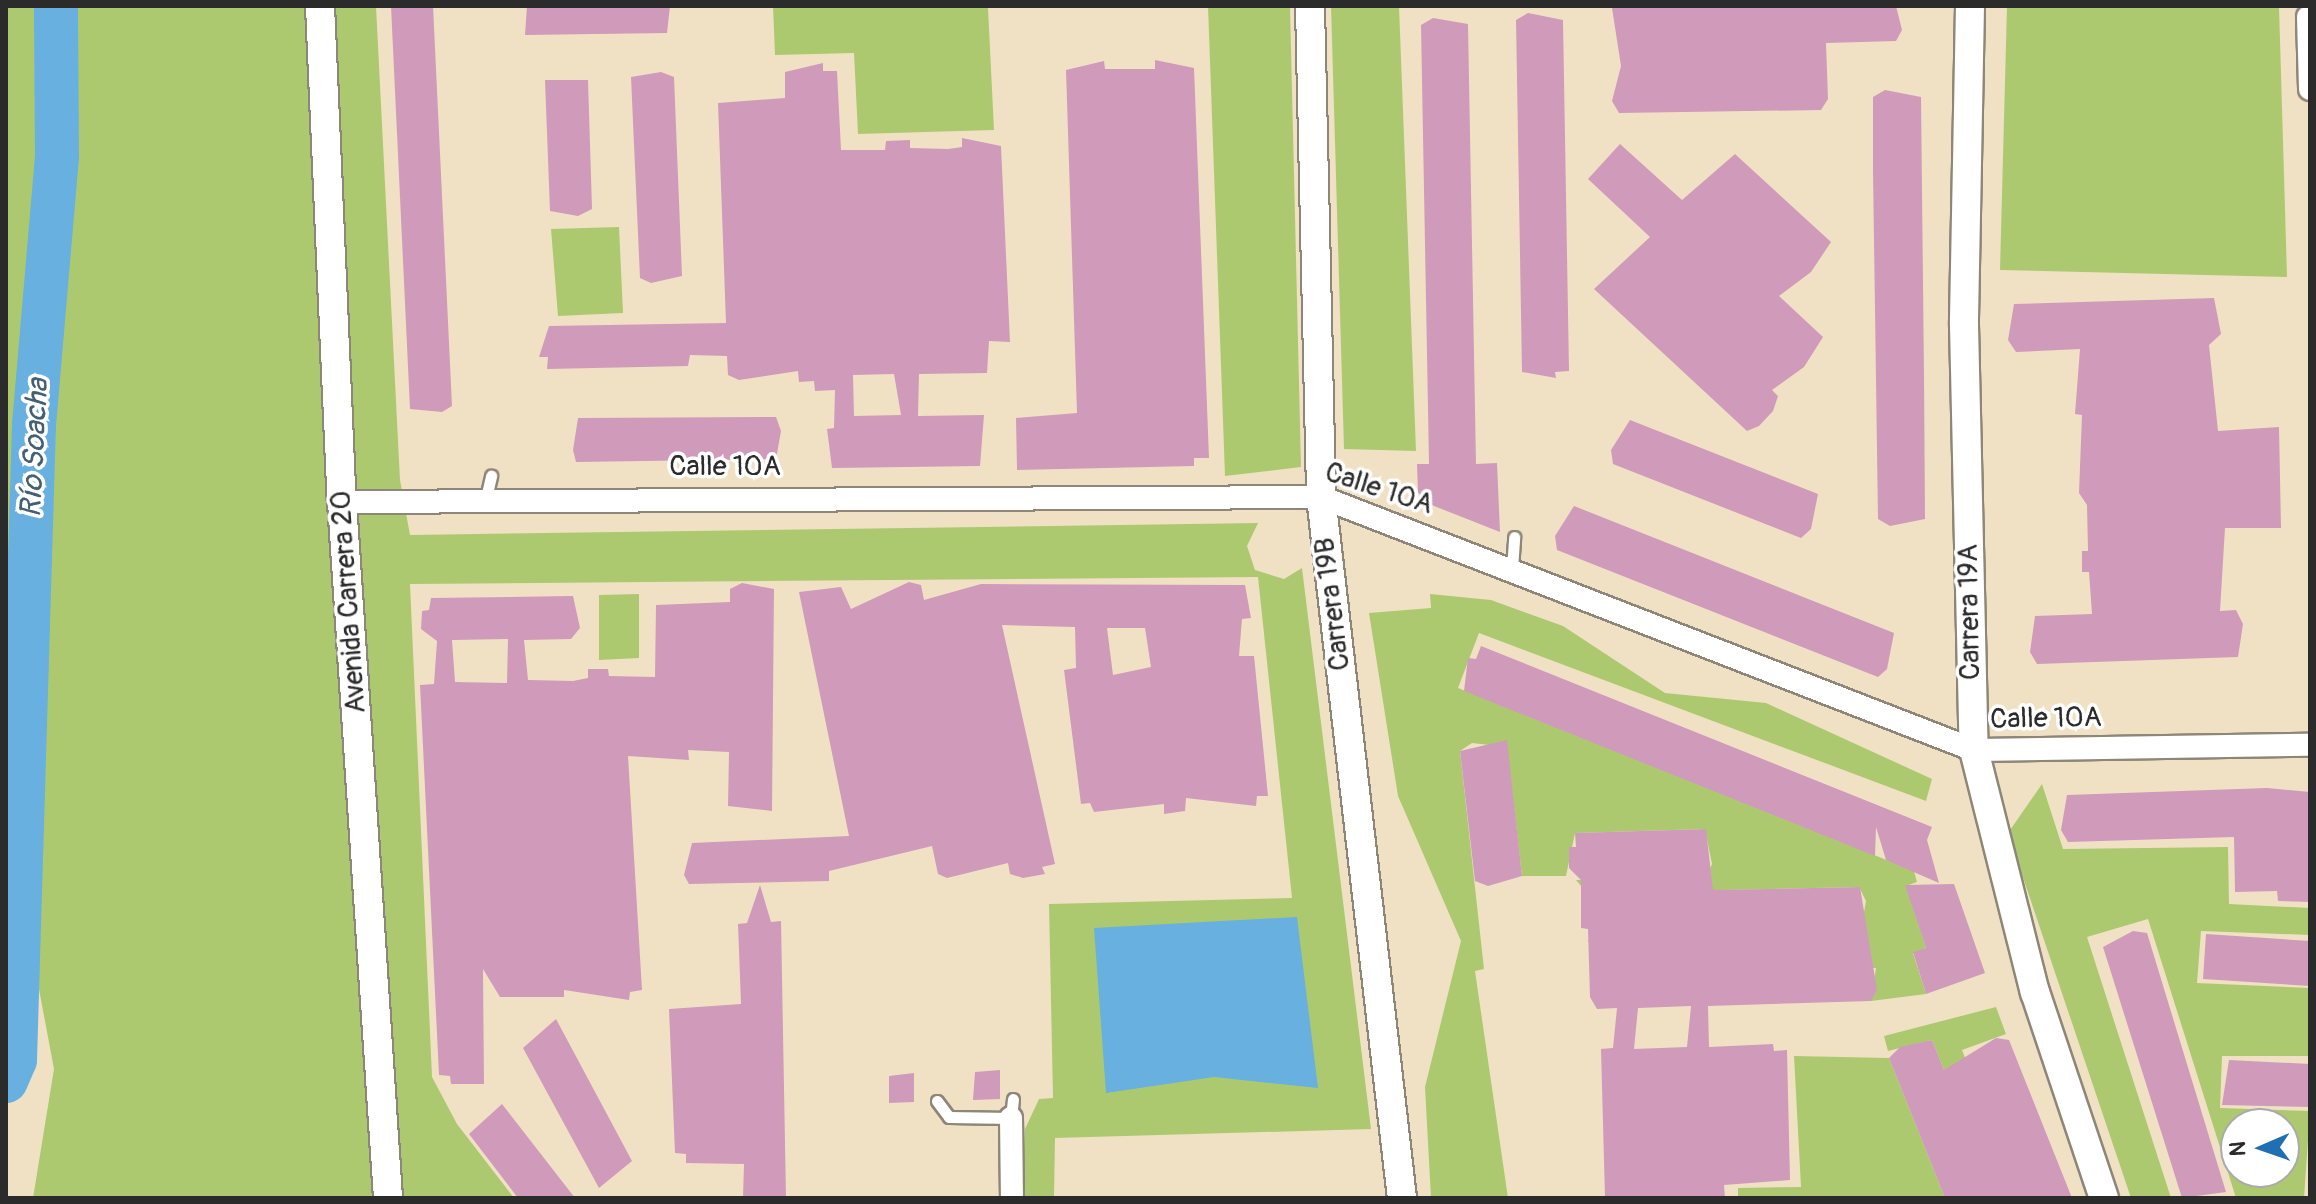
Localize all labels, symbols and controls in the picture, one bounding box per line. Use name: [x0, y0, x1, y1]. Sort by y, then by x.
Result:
water label: Río Soacha: [13, 378, 57, 518]
street label: Calle 10A: [669, 450, 781, 484]
street label: Calle 10A: [1321, 456, 1437, 522]
street label: Avenida Carrera 20: [324, 489, 374, 715]
street label: Carrera 19B: [1308, 536, 1358, 672]
street label: Carrera 19A: [1952, 544, 1988, 680]
street label: Calle 10A: [1990, 701, 2102, 737]
north arrow: [2220, 1108, 2300, 1188]
text: N: [2224, 1141, 2252, 1157]

